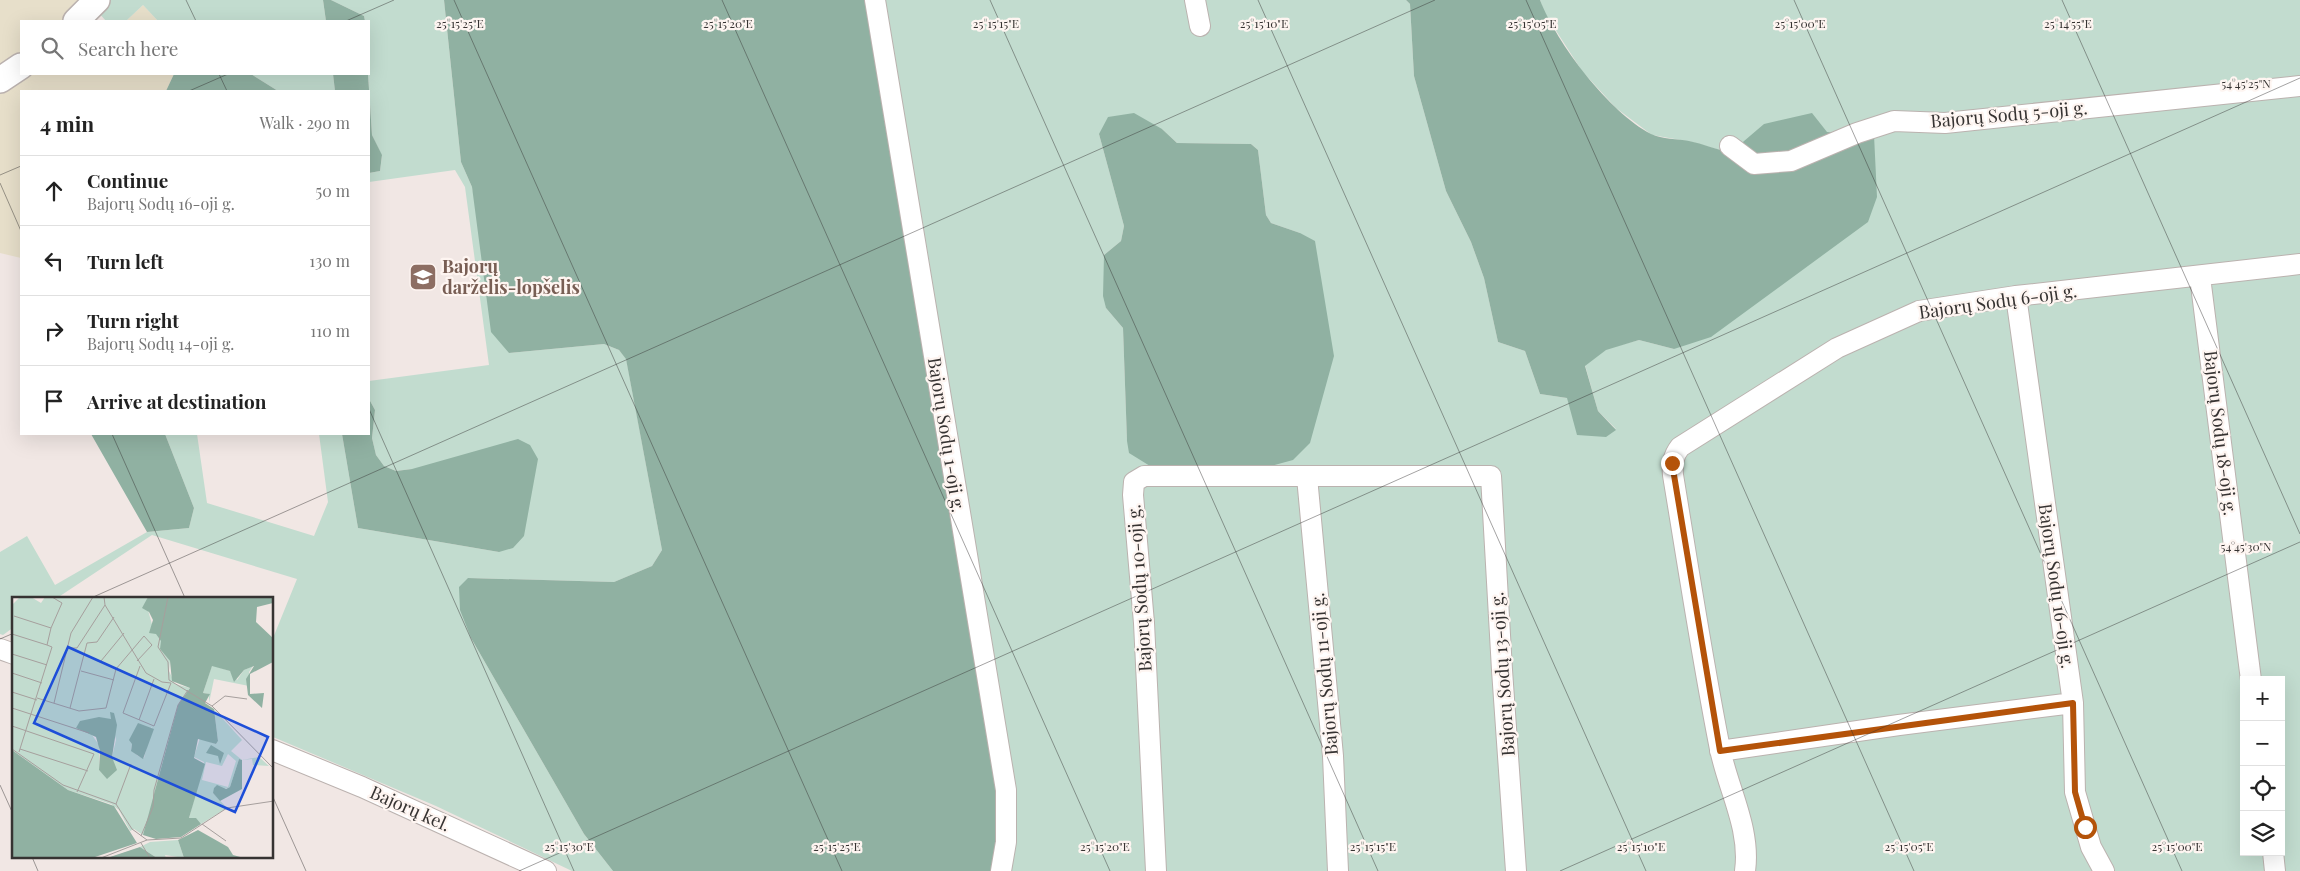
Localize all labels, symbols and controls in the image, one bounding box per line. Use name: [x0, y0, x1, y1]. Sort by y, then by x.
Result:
text: 25°15'25"E: [436, 15, 484, 31]
text: 25°15'20"E: [703, 15, 753, 31]
text: 25°15'15"E: [973, 15, 1019, 31]
text: 25°15'10"E: [1240, 15, 1288, 31]
text: 25°15'05"E: [1507, 15, 1557, 31]
text: 25°15'00"E: [1774, 15, 1826, 31]
text: 25°14'55"E: [2044, 15, 2092, 31]
search box: [20, 20, 370, 75]
icon: search: [38, 34, 66, 62]
text: Search here: [78, 35, 178, 61]
text: 54°45'25"N: [2221, 75, 2271, 91]
street label: Bajorų Sodų 5-oji g.: [1929, 95, 2089, 133]
text: 4 min: [40, 109, 94, 137]
text: Walk · 290 m: [259, 112, 350, 133]
text: Continue: [87, 167, 168, 193]
icon: ahead: [40, 177, 68, 205]
text: 50 m: [316, 180, 350, 201]
text: Bajorų Sodų 16-oji g.: [87, 193, 235, 214]
icon: left: [40, 247, 68, 275]
text: Turn left: [87, 248, 164, 274]
text: 130 m: [309, 250, 350, 271]
place label: Bajorų darželis-lopšelis: [442, 254, 580, 299]
school or university icon: Bajorų darželis-lopšelis: [408, 262, 438, 292]
street label: Bajorų Sodų 6-oji g.: [1917, 278, 2079, 324]
text: Turn right: [87, 307, 179, 333]
icon: right: [40, 317, 68, 345]
text: 110 m: [310, 320, 350, 341]
text: Bajorų Sodų 14-oji g.: [87, 333, 234, 354]
street label: Bajorų Sodų 18-oji g.: [2199, 349, 2243, 517]
street label: Bajorų Sodų 1-oji g.: [923, 356, 971, 514]
icon: arrive: [40, 387, 68, 415]
text: Arrive at destination: [87, 388, 267, 414]
route end: [1661, 452, 1684, 475]
street label: Bajorų Sodų 16-oji g.: [2034, 502, 2080, 670]
street label: Bajorų Sodų 10-oji g.: [1121, 504, 1157, 673]
text: 54°45'30"N: [2220, 538, 2272, 554]
street label: Bajorų Sodų 13-oji g.: [1484, 591, 1520, 757]
street label: Bajorų Sodų 11-oji g.: [1305, 592, 1343, 756]
inset map: [12, 597, 274, 858]
map controls: [2240, 676, 2285, 856]
button: +: [2240, 676, 2285, 721]
button: −: [2240, 721, 2285, 766]
button: locate: [2240, 766, 2285, 811]
street label: Bajorų kel.: [366, 780, 454, 836]
button: layers: [2240, 811, 2285, 856]
route start: [2074, 816, 2097, 839]
text: 25°15'30"E: [544, 838, 594, 854]
text: 25°15'25"E: [813, 838, 861, 854]
text: 25°15'20"E: [1080, 838, 1130, 854]
text: 25°15'15"E: [1350, 838, 1396, 854]
text: 25°15'10"E: [1617, 838, 1665, 854]
text: 25°15'05"E: [1884, 838, 1934, 854]
text: 25°15'00"E: [2151, 838, 2203, 854]

